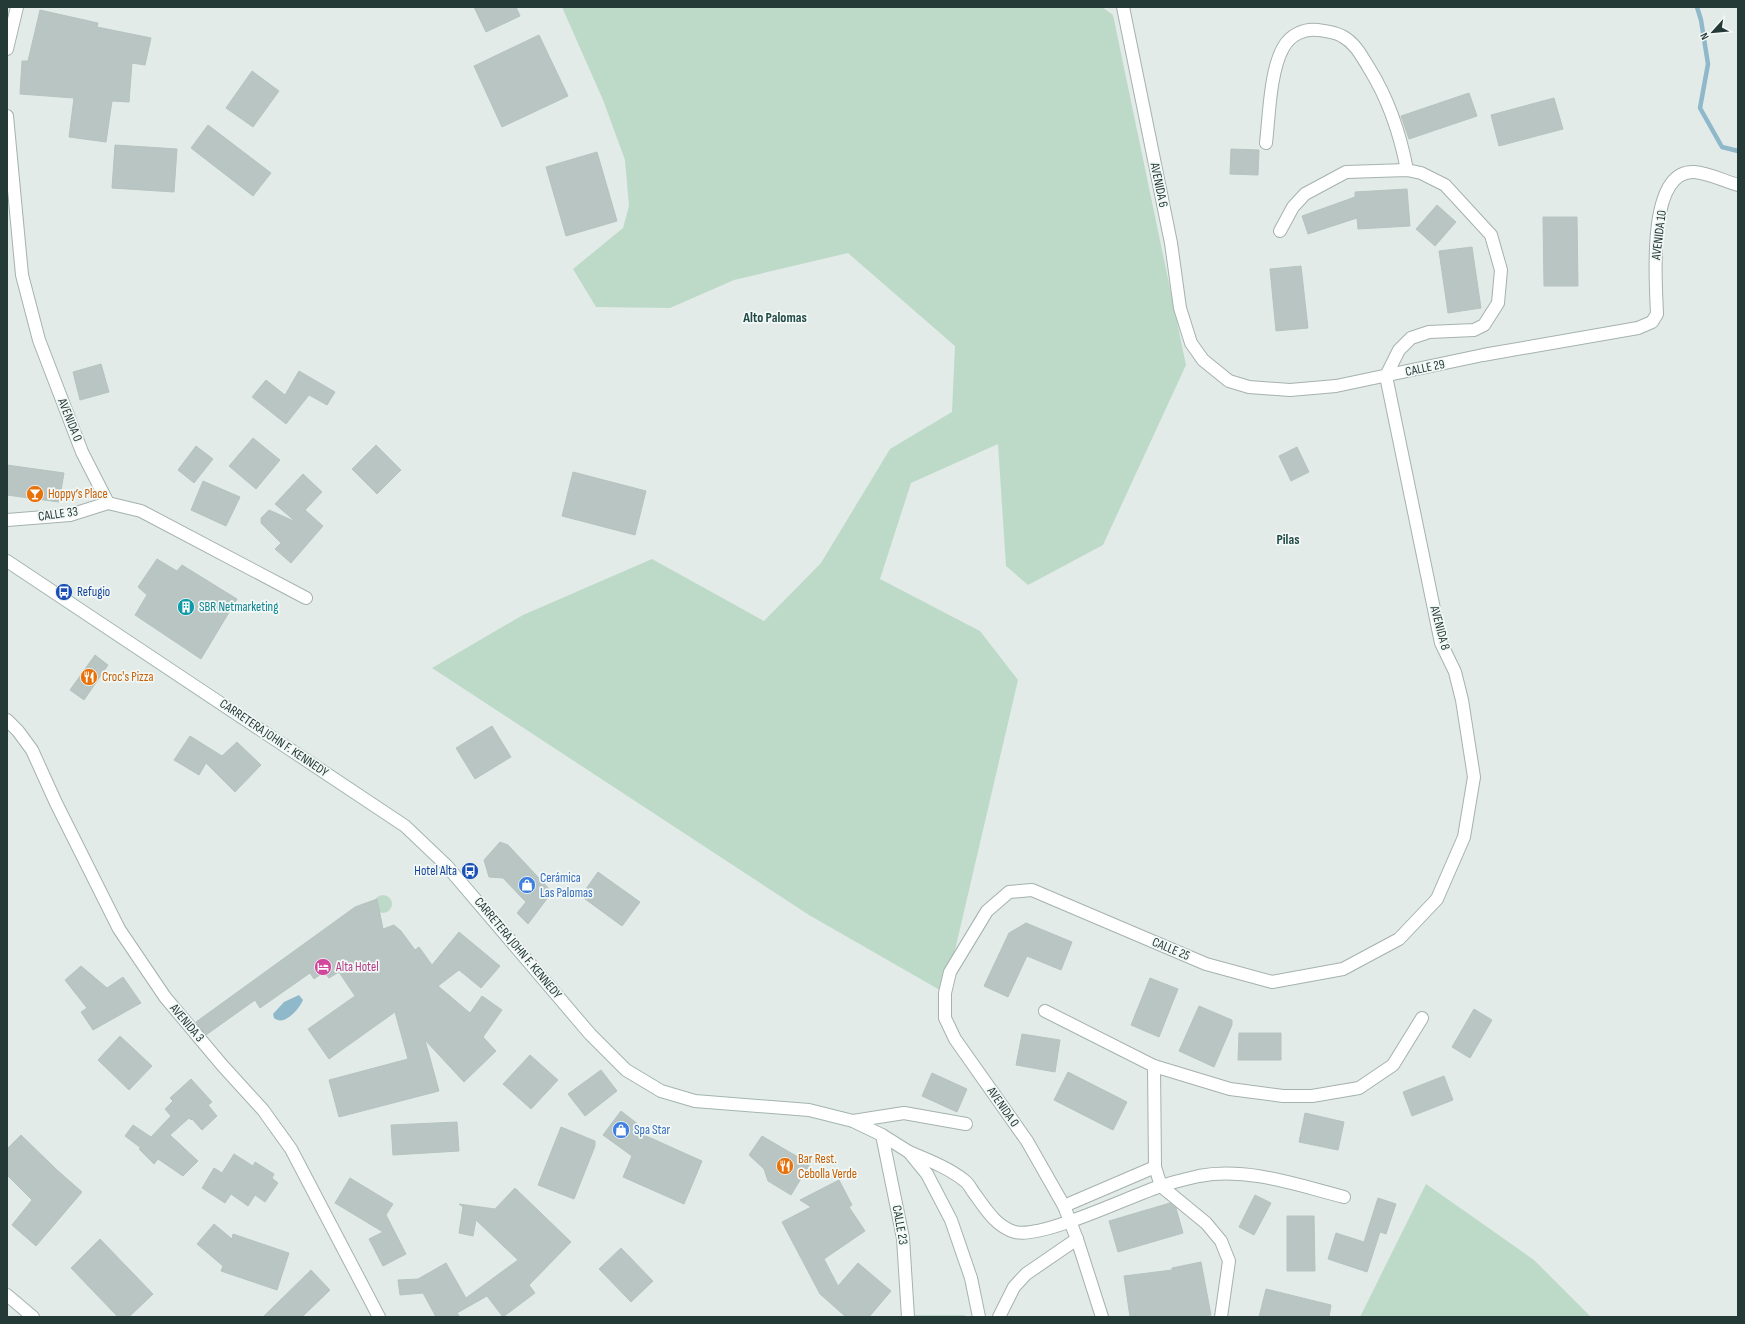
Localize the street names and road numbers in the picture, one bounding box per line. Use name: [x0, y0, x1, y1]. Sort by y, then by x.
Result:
street label: AVENIDA 6: [1146, 160, 1172, 209]
street label: AVENIDA 10: [1648, 209, 1670, 262]
street label: CALLE 29: [1404, 356, 1446, 380]
street label: AVENIDA 0: [54, 395, 86, 444]
street label: CALLE 33: [37, 503, 79, 525]
street label: AVENIDA 8: [1426, 603, 1454, 652]
street label: CARRETERA JOHN F. KENNEDY: [217, 696, 332, 781]
street label: CARRETERA JOHN F. KENNEDY: [471, 894, 566, 1002]
street label: CALLE 25: [1150, 934, 1192, 964]
street label: AVENIDA 3: [166, 1000, 208, 1045]
street label: AVENIDA 0: [983, 1083, 1023, 1130]
street label: CALLE 23: [889, 1204, 911, 1246]

